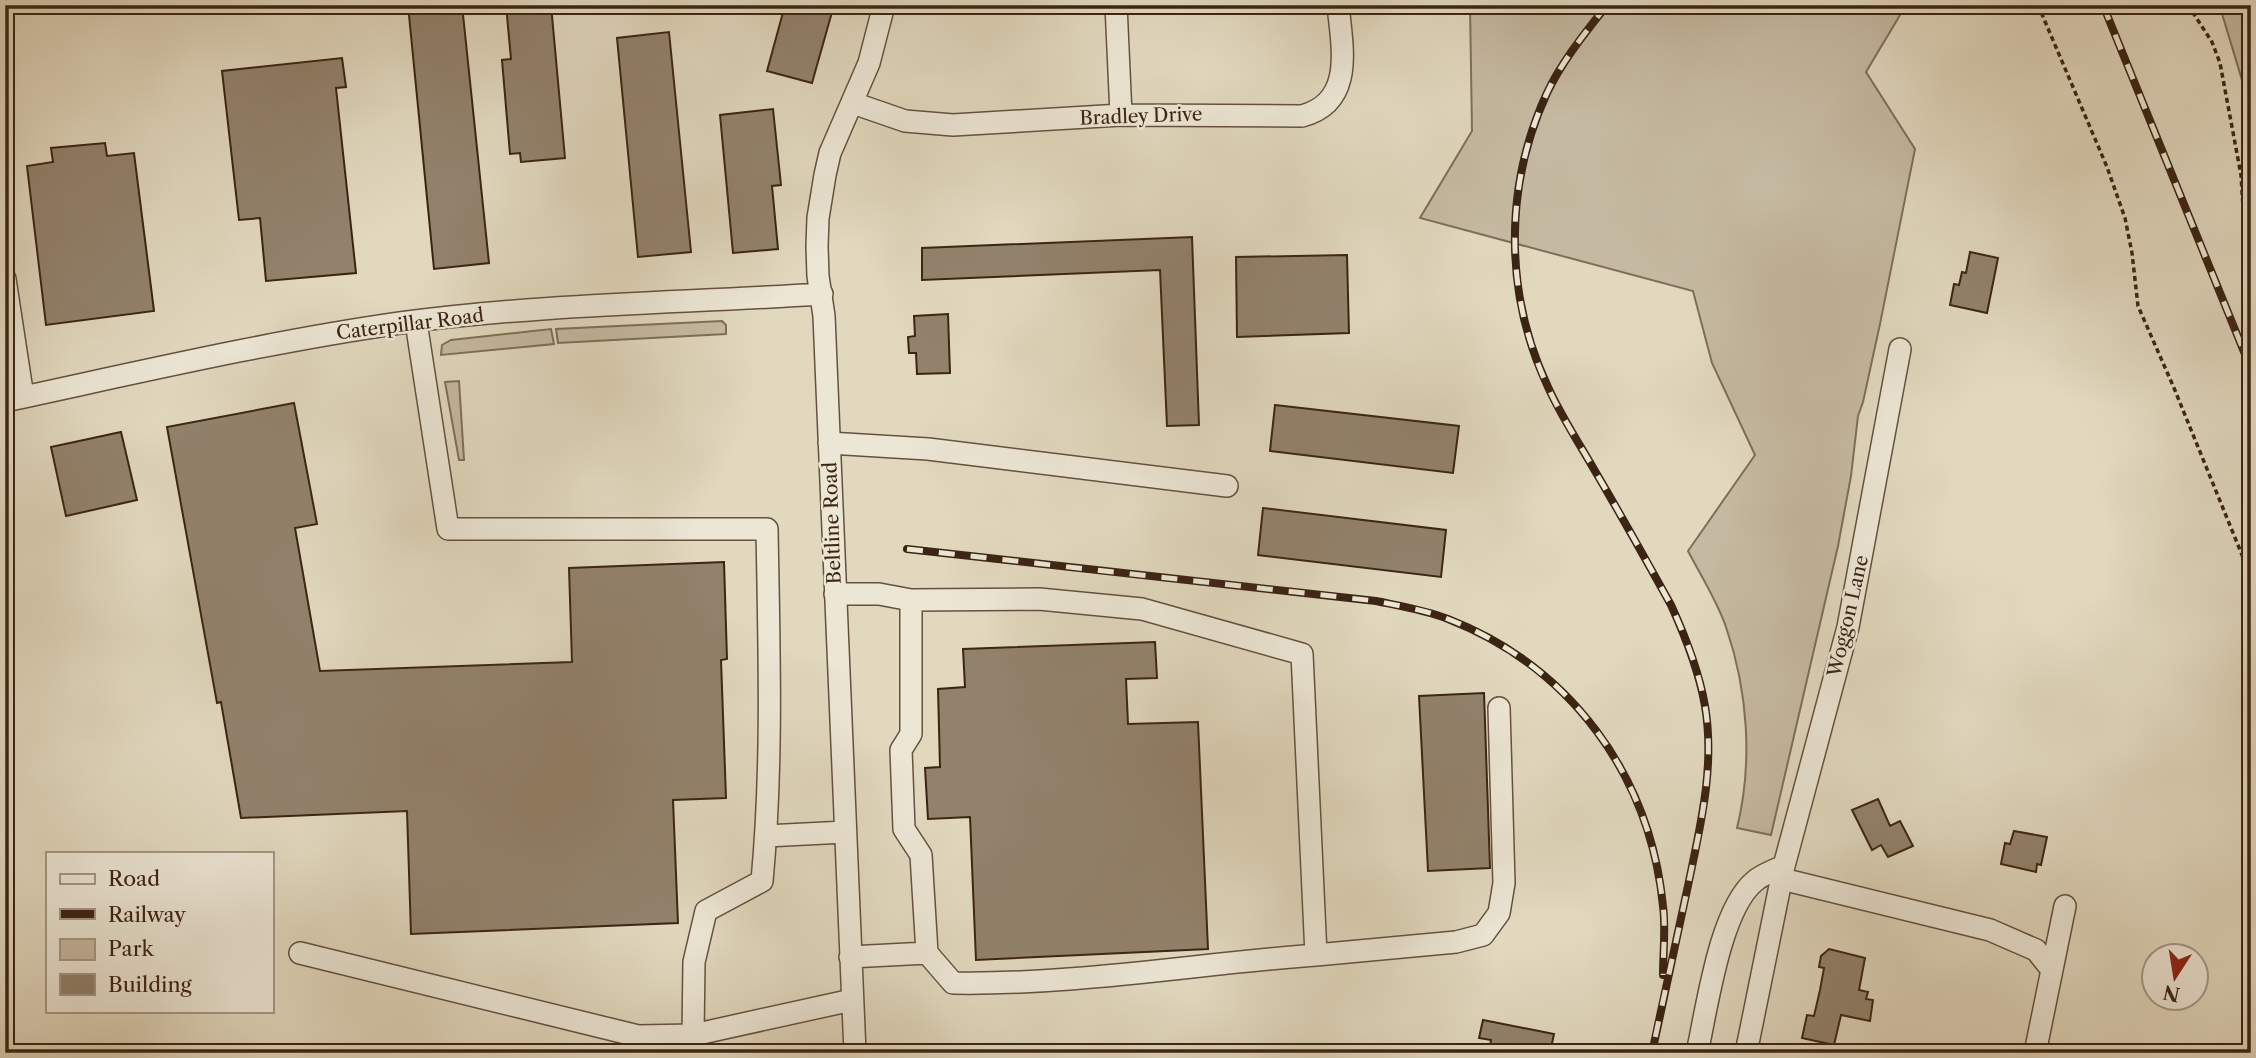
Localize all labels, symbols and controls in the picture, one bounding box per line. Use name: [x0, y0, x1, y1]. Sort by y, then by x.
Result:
street label: Bradley Drive: [1079, 102, 1203, 130]
street label: Caterpillar Road: [335, 303, 486, 344]
street label: Beltline Road: [818, 461, 846, 585]
street label: Woggon Lane: [1823, 553, 1873, 680]
legend: [46, 852, 273, 1012]
text: Road: [108, 866, 160, 891]
text: Railway: [108, 902, 186, 927]
text: Park: [108, 936, 154, 961]
north arrow: [2140, 942, 2210, 1012]
text: Building: [108, 972, 193, 997]
text: N: [2161, 980, 2182, 1006]

